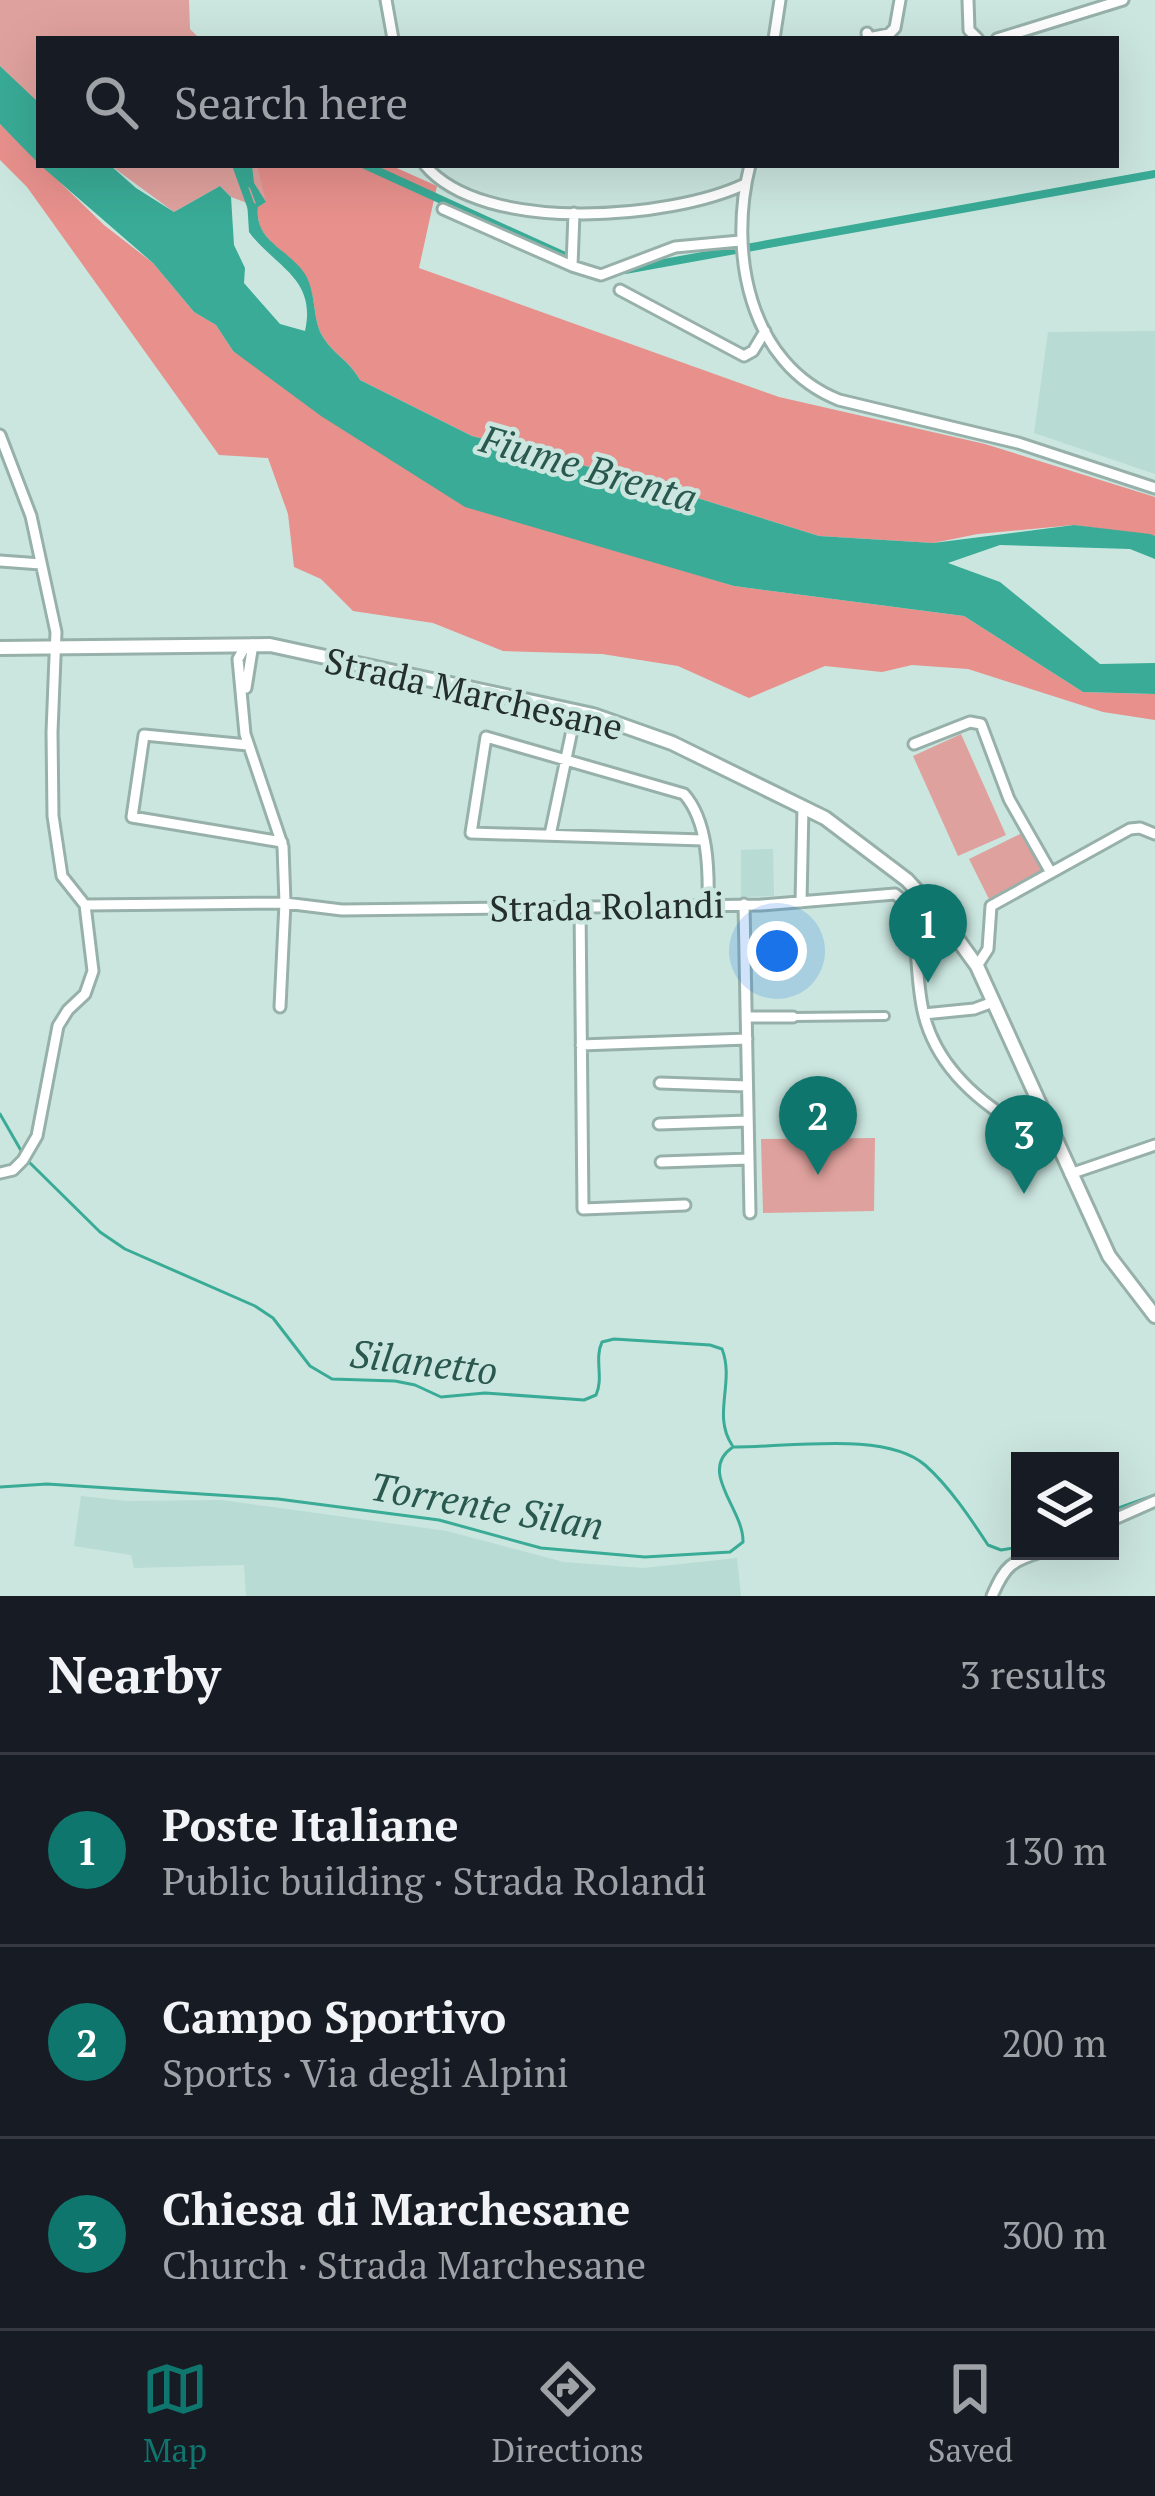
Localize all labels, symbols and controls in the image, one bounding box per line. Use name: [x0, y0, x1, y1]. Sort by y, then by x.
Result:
search box: [36, 36, 1119, 168]
icon: search: [78, 69, 144, 135]
text: Search here: [174, 72, 408, 132]
water label: Fiume Brenta: [474, 411, 703, 523]
street label: Strada Marchesane: [321, 636, 627, 750]
street label: Strada Rolandi: [489, 880, 725, 932]
pin: 1: [889, 884, 967, 983]
your location: [747, 921, 807, 981]
pin: 2: [779, 1076, 857, 1175]
pin: 3: [985, 1095, 1063, 1194]
water label: Silanetto: [347, 1326, 501, 1396]
map controls: [1011, 1452, 1119, 1560]
button: layers: [1011, 1452, 1119, 1560]
water label: Torrente Silan: [366, 1459, 608, 1551]
text: Nearby: [48, 1640, 221, 1708]
text: 3 results: [960, 1648, 1107, 1700]
text: Poste Italiane: [162, 1794, 459, 1854]
text: 1: [76, 1824, 98, 1876]
text: 130 m: [1002, 1824, 1107, 1876]
text: Public building · Strada Rolandi: [162, 1854, 707, 1906]
text: Campo Sportivo: [162, 1986, 506, 2046]
text: 2: [76, 2016, 98, 2068]
text: 200 m: [1002, 2016, 1107, 2068]
text: Sports · Via degli Alpini: [162, 2046, 569, 2098]
text: Chiesa di Marchesane: [162, 2178, 630, 2238]
text: 3: [76, 2208, 98, 2260]
text: 300 m: [1002, 2208, 1107, 2260]
text: Church · Strada Marchesane: [162, 2238, 646, 2290]
tab: Map: [142, 2356, 208, 2471]
tab: Directions: [492, 2356, 644, 2471]
tab: Saved: [928, 2356, 1013, 2471]

